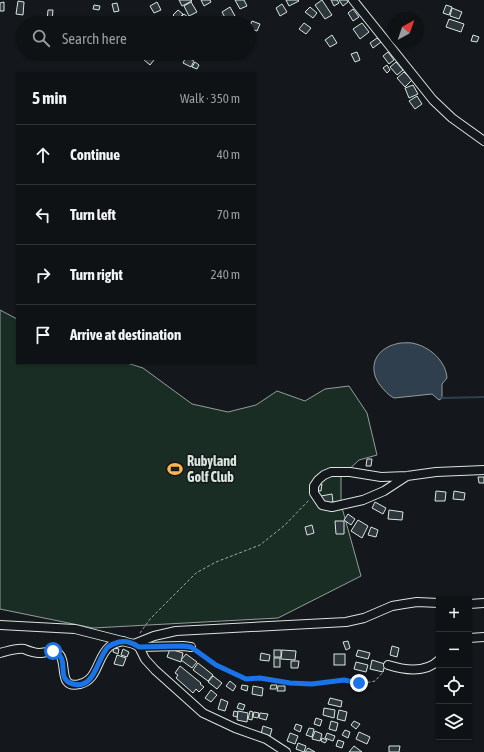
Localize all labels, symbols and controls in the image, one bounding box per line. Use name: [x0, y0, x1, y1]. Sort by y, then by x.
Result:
north arrow: [388, 12, 424, 48]
search box: [16, 16, 256, 60]
icon: search: [30, 27, 52, 49]
text: Search here: [62, 30, 127, 47]
text: 5 min: [32, 88, 67, 108]
text: Walk · 350 m: [180, 91, 240, 106]
icon: ahead: [32, 144, 54, 166]
text: Continue: [70, 146, 120, 163]
text: 40 m: [217, 147, 240, 162]
icon: left: [32, 204, 54, 226]
text: Turn left: [70, 206, 116, 223]
text: 70 m: [217, 207, 240, 222]
icon: right: [32, 264, 54, 286]
text: Turn right: [70, 266, 123, 283]
text: 240 m: [211, 267, 240, 282]
icon: arrive: [32, 324, 54, 346]
text: Arrive at destination: [70, 326, 181, 343]
place label: Rubyland Golf Club: [187, 453, 237, 485]
sports icon: Rubyland Golf Club: [166, 460, 184, 478]
map controls: [436, 596, 472, 740]
button: +: [436, 596, 472, 632]
button: −: [436, 632, 472, 668]
route start: [44, 642, 62, 660]
button: locate: [436, 668, 472, 704]
route end: [350, 674, 368, 692]
button: layers: [436, 704, 472, 740]

